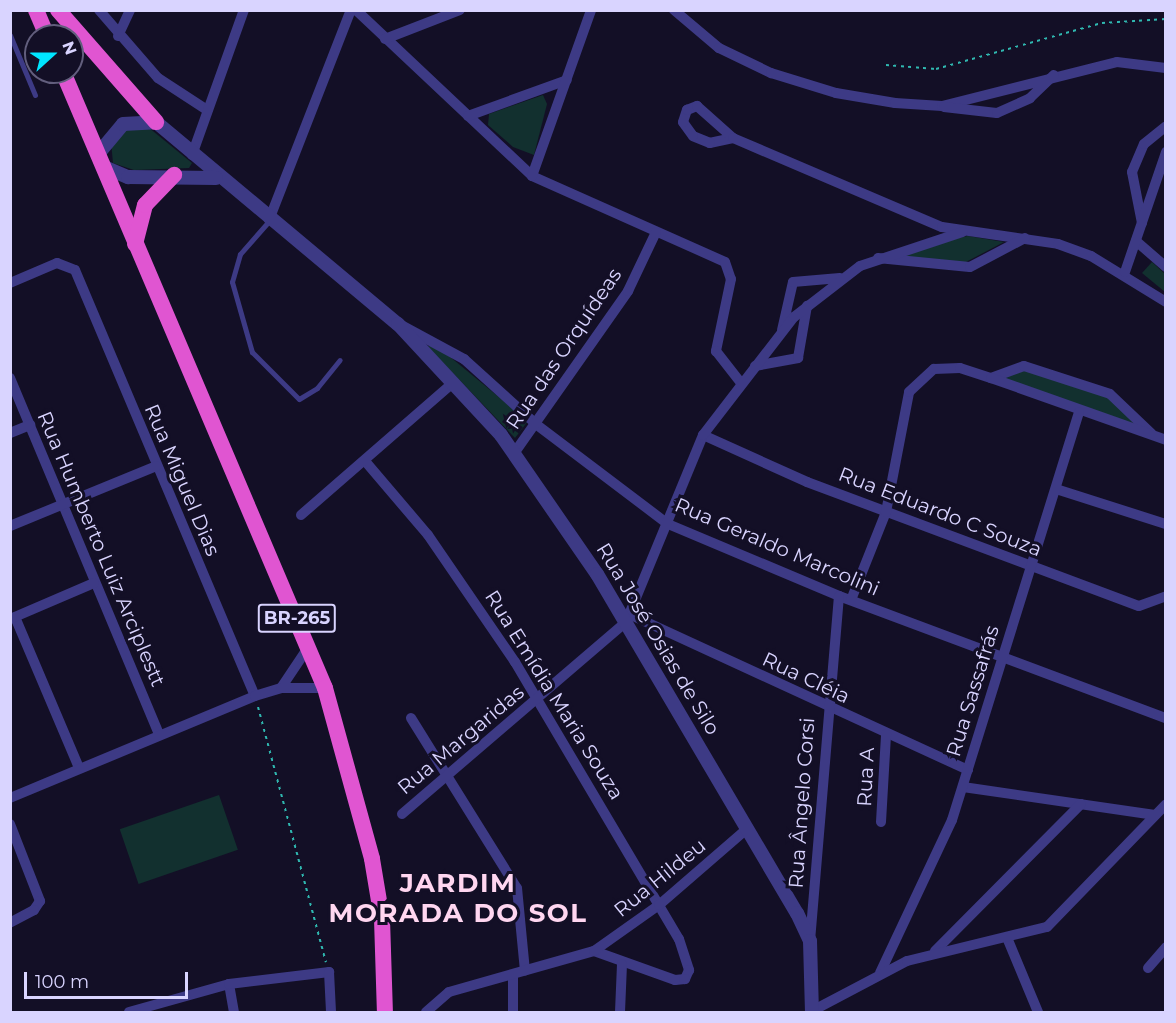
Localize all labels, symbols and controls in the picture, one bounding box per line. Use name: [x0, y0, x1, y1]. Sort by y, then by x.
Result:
north arrow: [24, 24, 84, 84]
text: N: [58, 39, 81, 58]
street label: Rua das Orquídeas: [501, 264, 627, 434]
street label: Rua Miguel Dias: [139, 400, 225, 560]
street label: Rua Humberto Luiz Arciplestt: [32, 408, 170, 690]
street label: Rua Eduardo C Souza: [835, 462, 1045, 562]
street label: Rua Geraldo Marcolini: [671, 493, 883, 601]
street label: Rua José Osias de Silo: [591, 539, 725, 739]
street label: Rua Emídia Maria Souza: [480, 586, 628, 804]
road number: BR-265: [256, 603, 338, 633]
street label: Rua Sassafrás: [942, 623, 1004, 759]
street label: Rua Cléia: [758, 647, 854, 709]
street label: Rua Margaridas: [393, 680, 529, 800]
street label: Rua Ângelo Corsi: [784, 717, 820, 889]
street label: Rua A: [852, 747, 880, 807]
street label: Rua Hildeu: [609, 834, 711, 922]
district label: JARDIM MORADA DO SOL: [329, 868, 587, 930]
scale bar: [27, 960, 190, 998]
text: 100 m: [35, 971, 89, 993]

